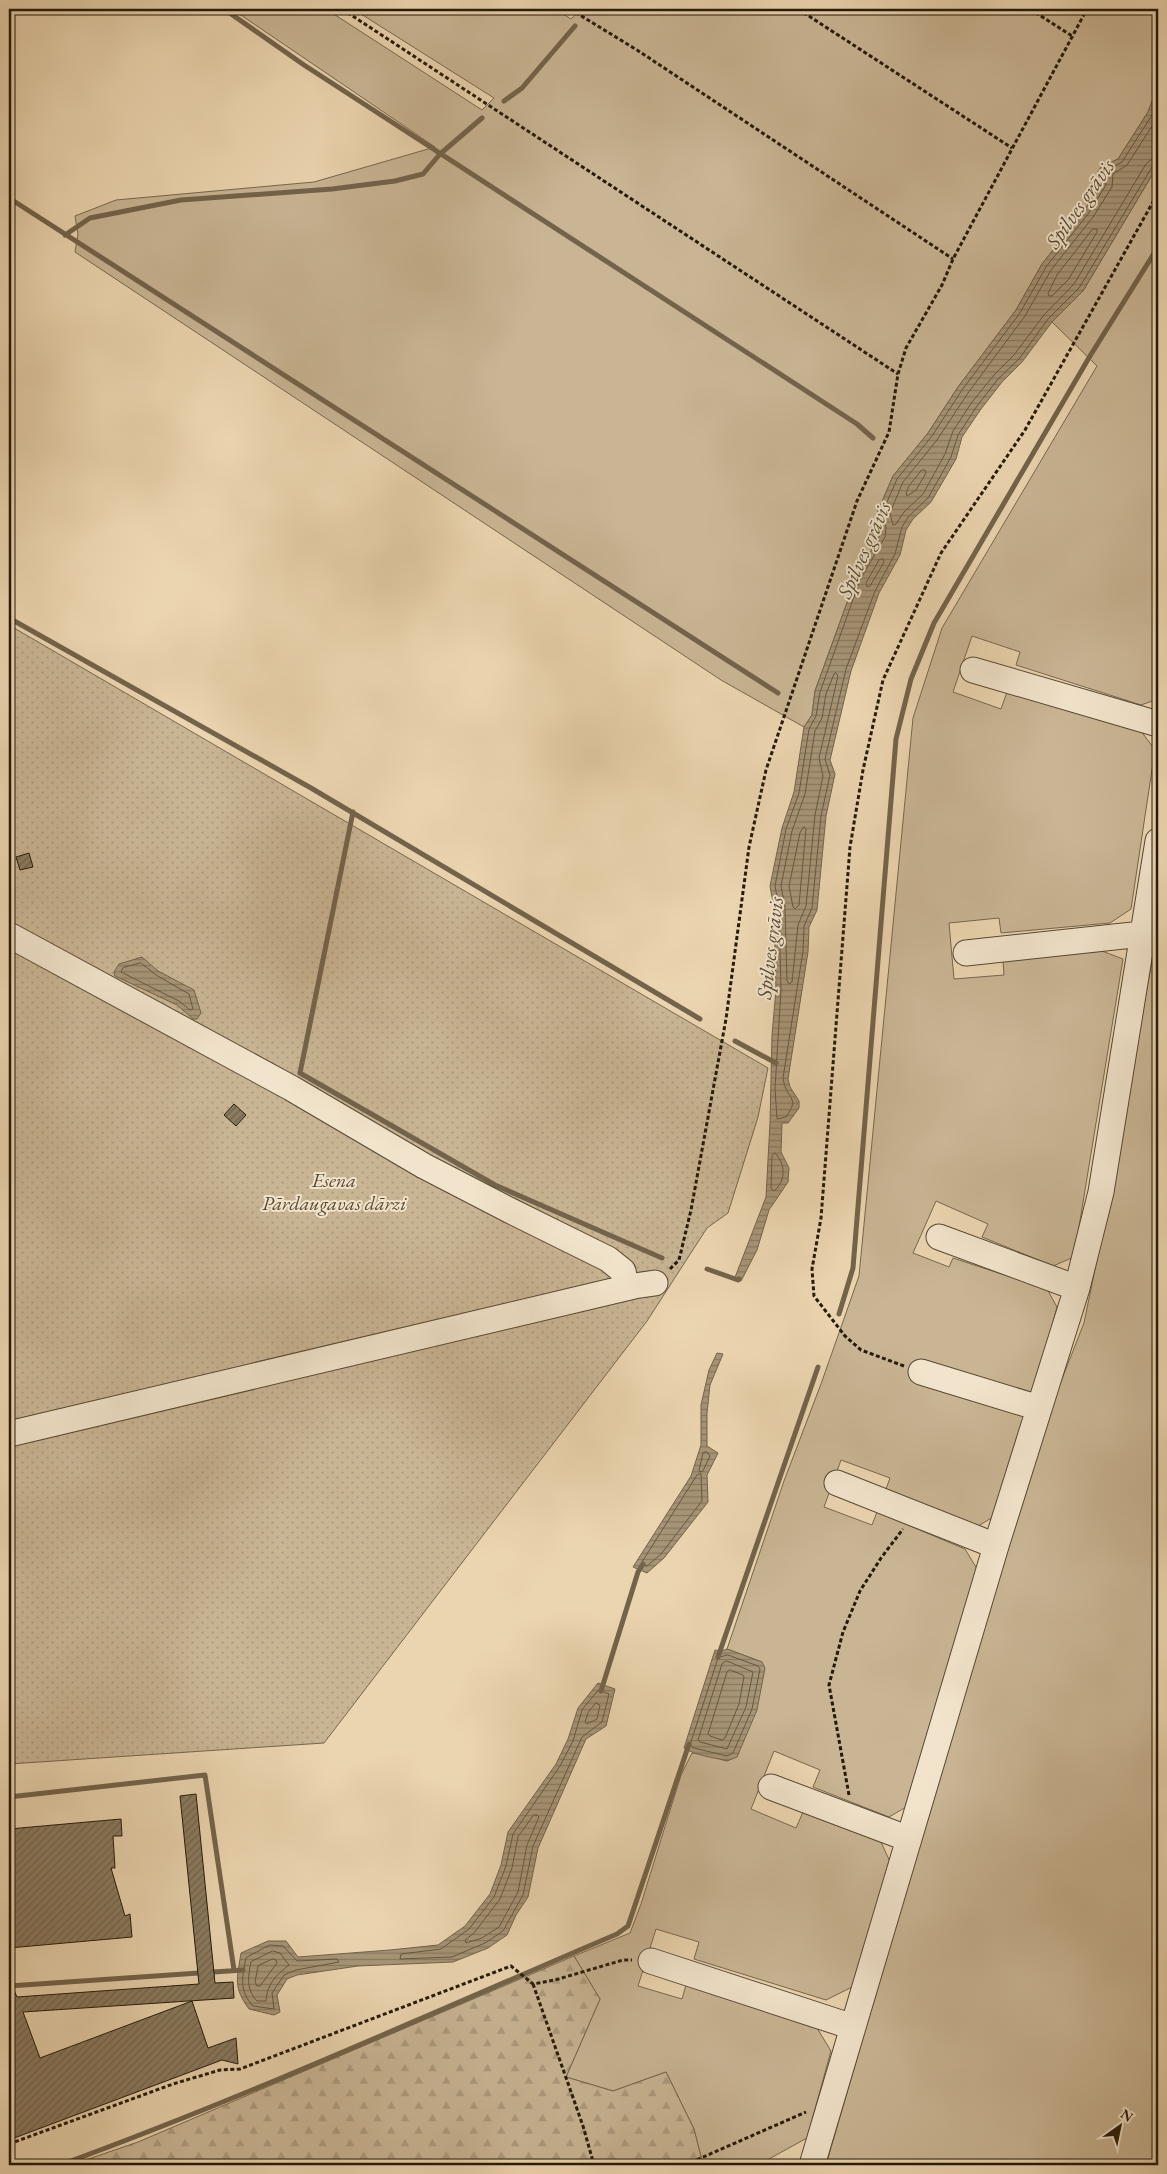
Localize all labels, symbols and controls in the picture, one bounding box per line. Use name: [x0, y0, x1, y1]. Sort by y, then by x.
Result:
water label: Spilves grāvis: [1038, 154, 1120, 255]
water label: Spilves grāvis: [830, 497, 897, 603]
water label: Spilves grāvis: [750, 895, 789, 1002]
park label: Esena Pārdaugavas dārzi: [262, 1167, 407, 1216]
north arrow: [1094, 2102, 1144, 2152]
text: N: [1117, 2104, 1137, 2126]

